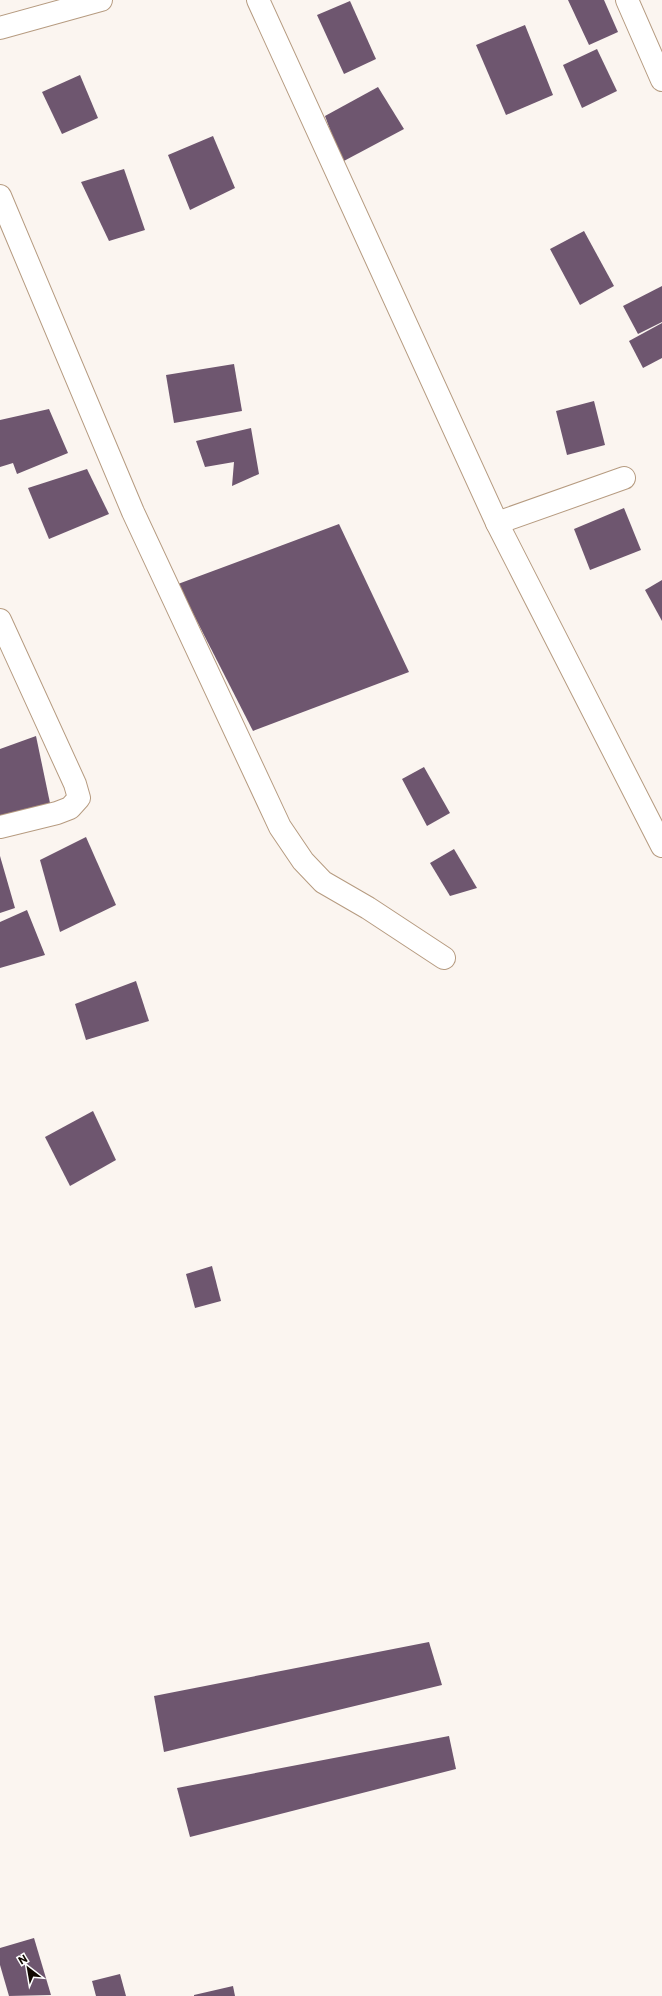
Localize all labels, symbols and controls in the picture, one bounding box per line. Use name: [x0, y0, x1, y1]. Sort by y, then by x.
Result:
north arrow: [8, 1948, 48, 1988]
text: N: [16, 1951, 29, 1967]

